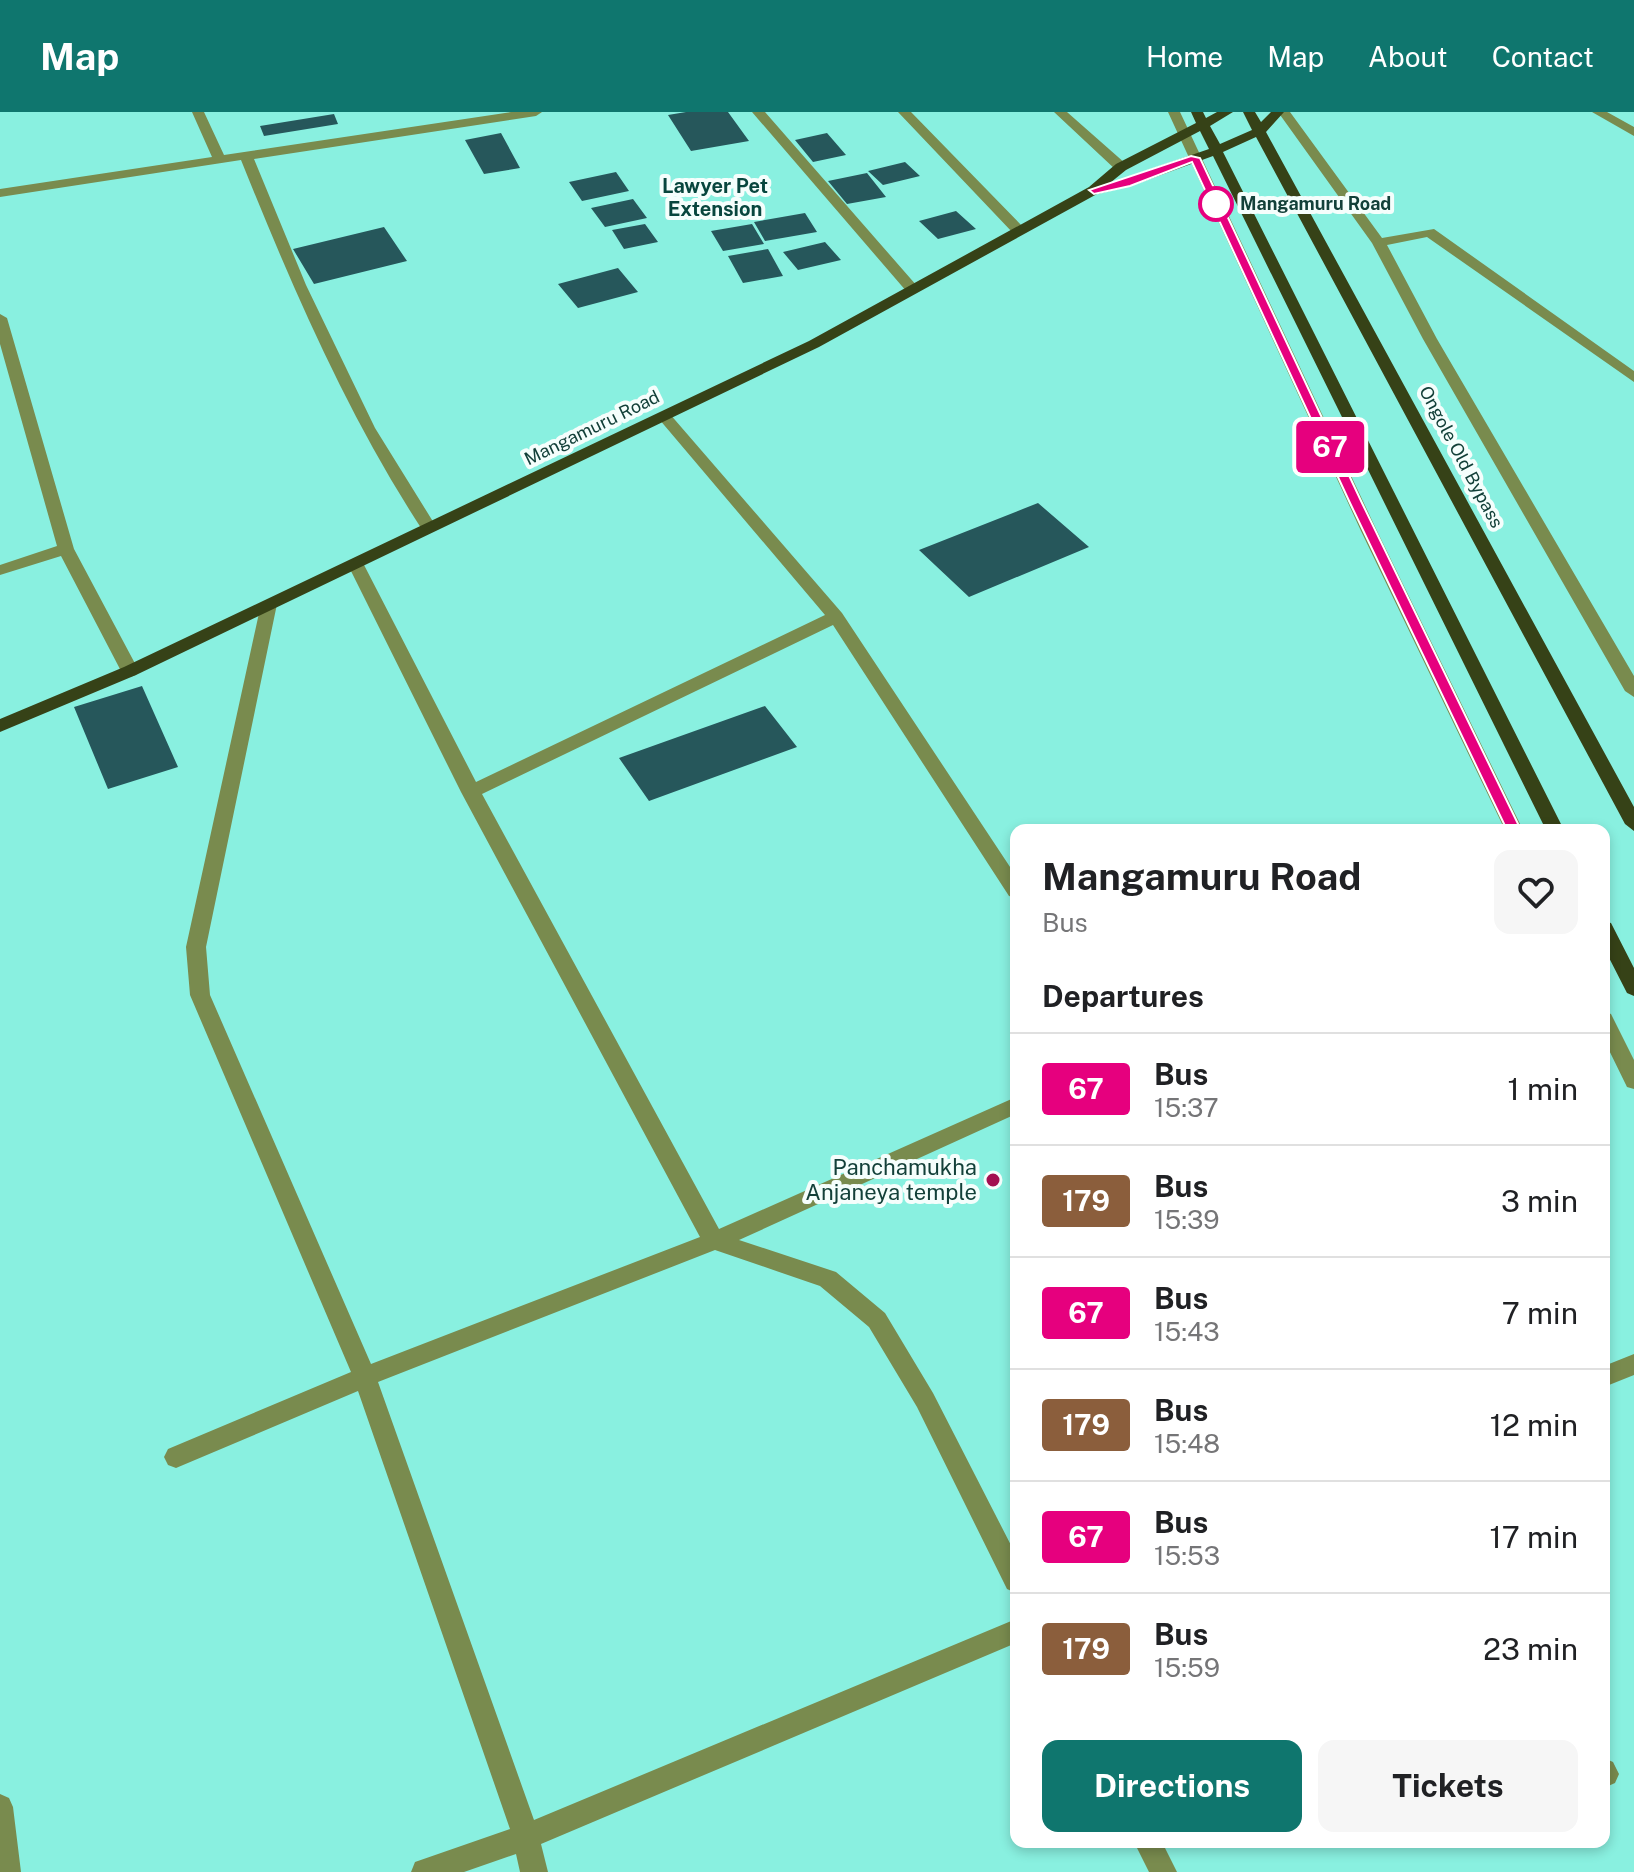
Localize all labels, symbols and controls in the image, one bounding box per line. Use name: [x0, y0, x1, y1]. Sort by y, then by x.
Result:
text: Map: [40, 34, 119, 79]
text: Home: [1146, 40, 1223, 73]
text: Map: [1267, 40, 1324, 73]
text: About: [1368, 40, 1448, 73]
text: Contact: [1492, 40, 1594, 73]
district label: Lawyer Pet Extension: [662, 174, 768, 221]
marker: Mangamuru Road: [1199, 187, 1233, 221]
place label: Mangamuru Road: [1240, 193, 1391, 214]
street label: Ongole Old Bypass: [1415, 382, 1508, 531]
street label: Mangamuru Road: [521, 386, 663, 469]
line badge: 67: [1294, 421, 1366, 473]
text: 67: [1312, 430, 1348, 463]
button: heart: [1494, 850, 1578, 934]
text: Mangamuru Road: [1042, 854, 1361, 899]
text: Bus: [1042, 907, 1088, 938]
text: Departures: [1042, 978, 1204, 1014]
text: Bus: [1154, 1056, 1208, 1092]
text: 1 min: [1508, 1071, 1578, 1107]
text: 67: [1068, 1072, 1104, 1105]
text: 15:37: [1154, 1092, 1219, 1123]
place label: Panchamukha Anjaneya temple: [805, 1154, 977, 1205]
text: Bus: [1154, 1168, 1208, 1204]
marker: Panchamukha Anjaneya temple: [984, 1171, 1002, 1189]
text: 3 min: [1501, 1183, 1578, 1219]
text: 179: [1062, 1184, 1110, 1217]
text: 15:39: [1154, 1204, 1220, 1235]
text: Bus: [1154, 1280, 1208, 1316]
text: 7 min: [1502, 1295, 1578, 1331]
text: 67: [1068, 1296, 1104, 1329]
text: 15:43: [1154, 1316, 1220, 1347]
text: Bus: [1154, 1392, 1208, 1428]
text: 12 min: [1490, 1407, 1578, 1443]
text: 179: [1062, 1408, 1110, 1441]
text: 15:48: [1154, 1428, 1220, 1459]
text: Bus: [1154, 1504, 1208, 1540]
text: 17 min: [1490, 1519, 1578, 1555]
text: 67: [1068, 1520, 1104, 1553]
text: 15:53: [1154, 1540, 1220, 1571]
text: Bus: [1154, 1616, 1208, 1652]
text: 23 min: [1483, 1631, 1578, 1667]
text: 179: [1062, 1632, 1110, 1665]
text: 15:59: [1154, 1652, 1220, 1683]
button: Directions: [1042, 1740, 1302, 1832]
button: Tickets: [1318, 1740, 1578, 1832]

